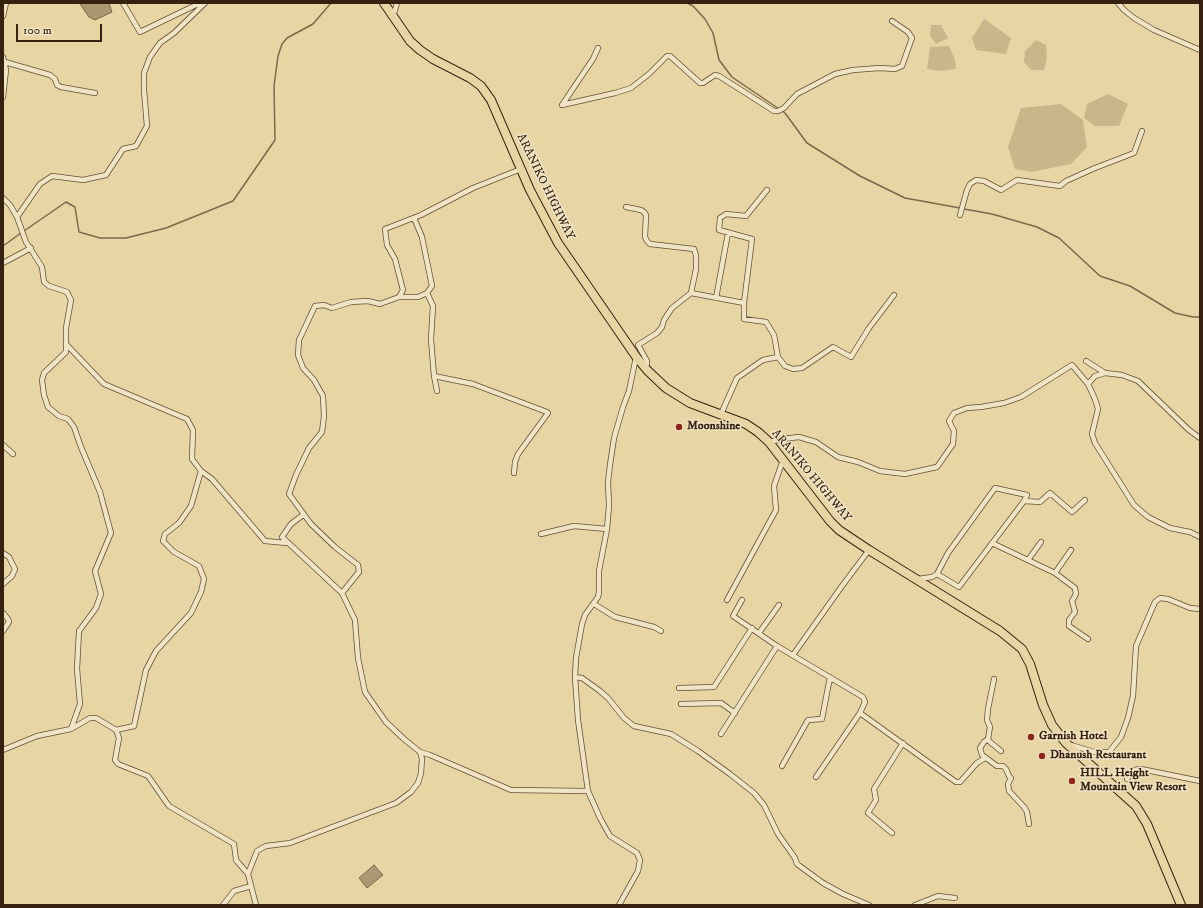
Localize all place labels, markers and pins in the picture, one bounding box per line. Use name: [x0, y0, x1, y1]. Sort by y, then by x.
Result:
place label: Moonshine: [687, 420, 740, 434]
marker: Moonshine: [674, 422, 684, 432]
place label: Garnish Hotel: [1039, 730, 1107, 744]
marker: Garnish Hotel: [1026, 732, 1036, 742]
place label: Dhanush Restaurant: [1050, 749, 1146, 763]
marker: Dhanush Restaurant: [1037, 751, 1047, 761]
place label: HILL Height Mountain View Resort: [1080, 767, 1186, 795]
marker: HILL Height Mountain View Resort: [1067, 776, 1077, 786]

